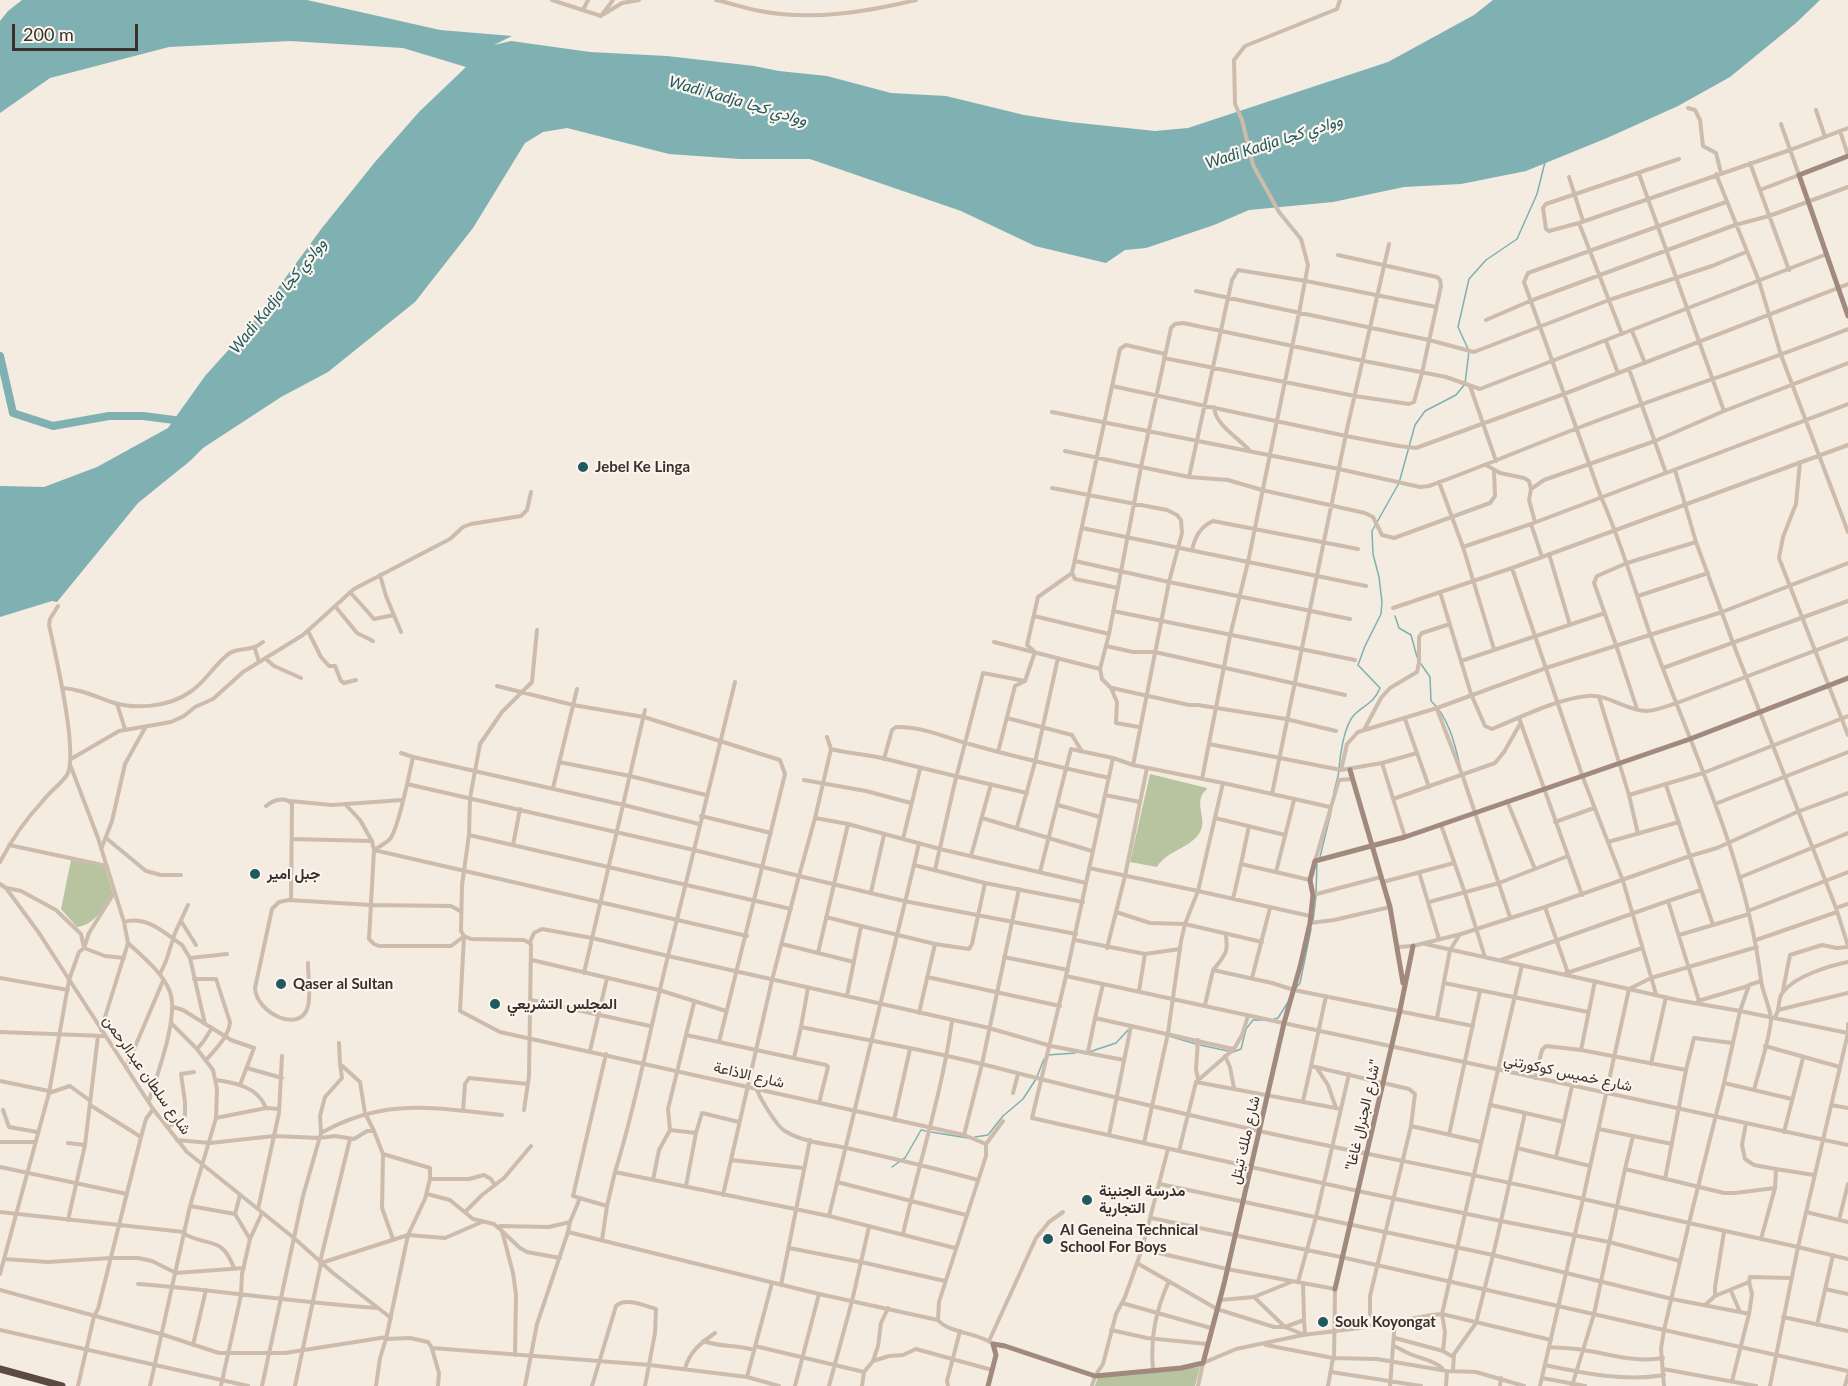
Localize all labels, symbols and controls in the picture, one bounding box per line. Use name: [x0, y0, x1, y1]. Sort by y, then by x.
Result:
scale bar: [15, 12, 141, 50]
text: 200 m: [23, 23, 74, 45]
water label: Wadi Kadja ووادي كجا: [667, 72, 809, 130]
water label: Wadi Kadja ووادي كجا: [1203, 111, 1345, 173]
water label: Wadi Kadja ووادي كجا: [226, 234, 330, 358]
place label: Jebel Ke Linga: [595, 458, 690, 476]
marker: Jebel Ke Linga: [576, 460, 590, 474]
place label: جبل امير: [267, 865, 320, 883]
marker: جبل امير: [248, 867, 262, 881]
place label: Qaser al Sultan: [293, 975, 393, 993]
marker: Qaser al Sultan: [274, 977, 288, 991]
place label: المجلس التشريعي: [507, 995, 617, 1013]
marker: المجلس التشريعي: [488, 997, 502, 1011]
street label: شارع سلطان عبدالرحمن: [99, 1012, 195, 1138]
street label: شارع خميس كوكورتني: [1502, 1051, 1634, 1095]
street label: شارع الاذاعة: [712, 1058, 786, 1092]
street label: "شارع الجنرال غاغا": [1341, 1058, 1385, 1172]
street label: شارع ملك تيتل: [1226, 1094, 1264, 1186]
place label: مدرسة الجنينة التجارية: [1099, 1182, 1185, 1217]
marker: مدرسة الجنينة التجارية: [1080, 1193, 1094, 1207]
place label: Al Geneina Technical School For Boys: [1060, 1221, 1198, 1256]
marker: Al Geneina Technical School For Boys: [1041, 1232, 1055, 1246]
place label: Souk Koyongat: [1335, 1313, 1436, 1331]
marker: Souk Koyongat: [1316, 1315, 1330, 1329]

